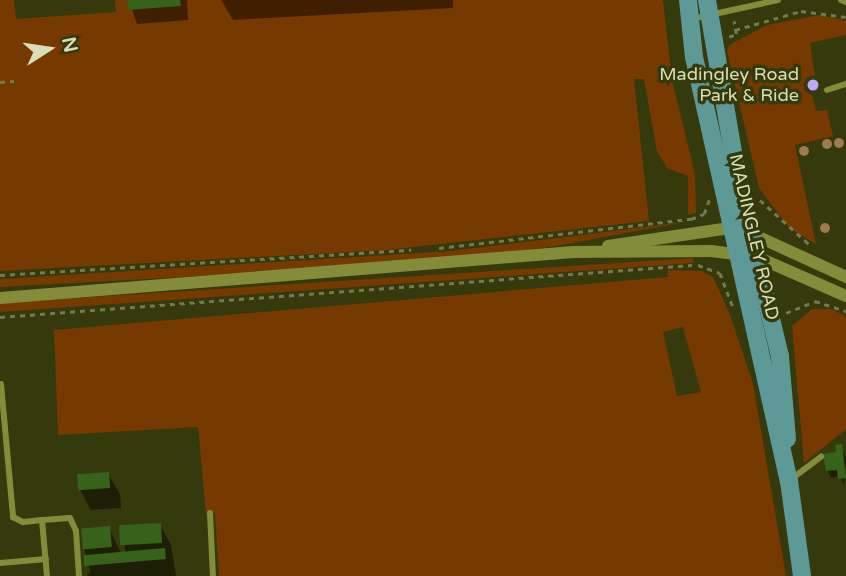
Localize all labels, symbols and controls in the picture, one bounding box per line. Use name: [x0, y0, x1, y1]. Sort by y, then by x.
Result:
north arrow: [14, 14, 84, 84]
text: N: [57, 35, 82, 54]
place label: Madingley Road Park & Ride: [659, 64, 799, 106]
marker: Madingley Road Park & Ride: [805, 77, 821, 93]
street label: MADINGLEY ROAD: [724, 152, 784, 322]

